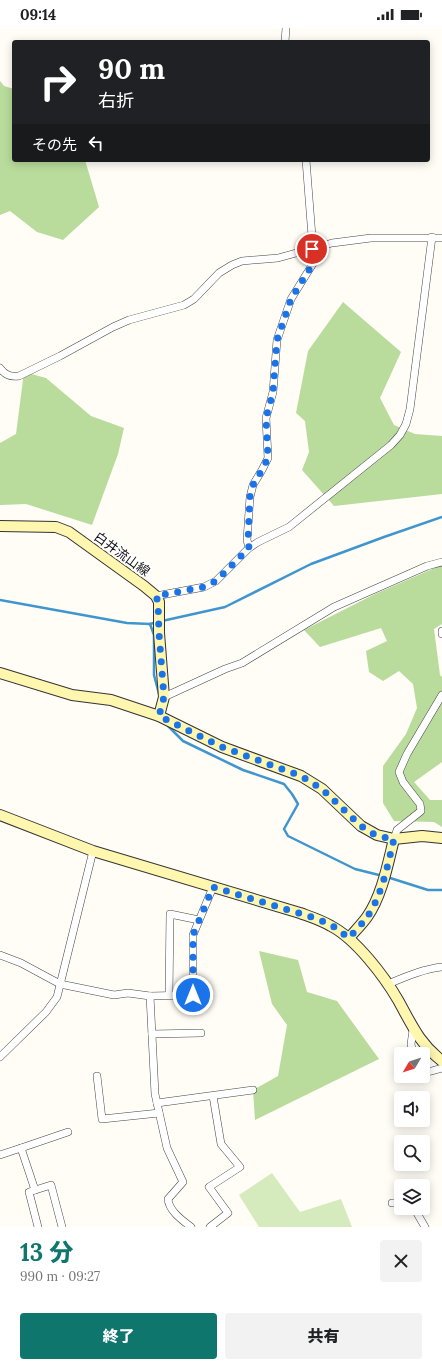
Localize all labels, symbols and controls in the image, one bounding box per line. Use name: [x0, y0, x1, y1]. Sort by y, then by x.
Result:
text: 09:14: [20, 5, 56, 24]
text: 90 m: [98, 51, 165, 87]
icon: right: [32, 56, 84, 108]
text: 右折: [98, 89, 134, 112]
icon: left: [85, 132, 107, 154]
text: その先: [32, 135, 77, 154]
pin: [295, 232, 329, 266]
icon: arrive: [301, 238, 323, 260]
street label: 白井流山線: [91, 528, 153, 580]
position arrow: [172, 974, 214, 1016]
north arrow: [394, 1047, 430, 1083]
map controls: [394, 1047, 430, 1215]
button: sound: [394, 1091, 430, 1127]
button: search: [394, 1135, 430, 1171]
button: layers: [394, 1179, 430, 1215]
text: 13 分: [20, 1237, 74, 1268]
button: close: [380, 1240, 422, 1282]
text: 990 m · 09:27: [20, 1268, 100, 1285]
button: 終了: [20, 1313, 217, 1359]
button: 共有: [225, 1313, 422, 1359]

